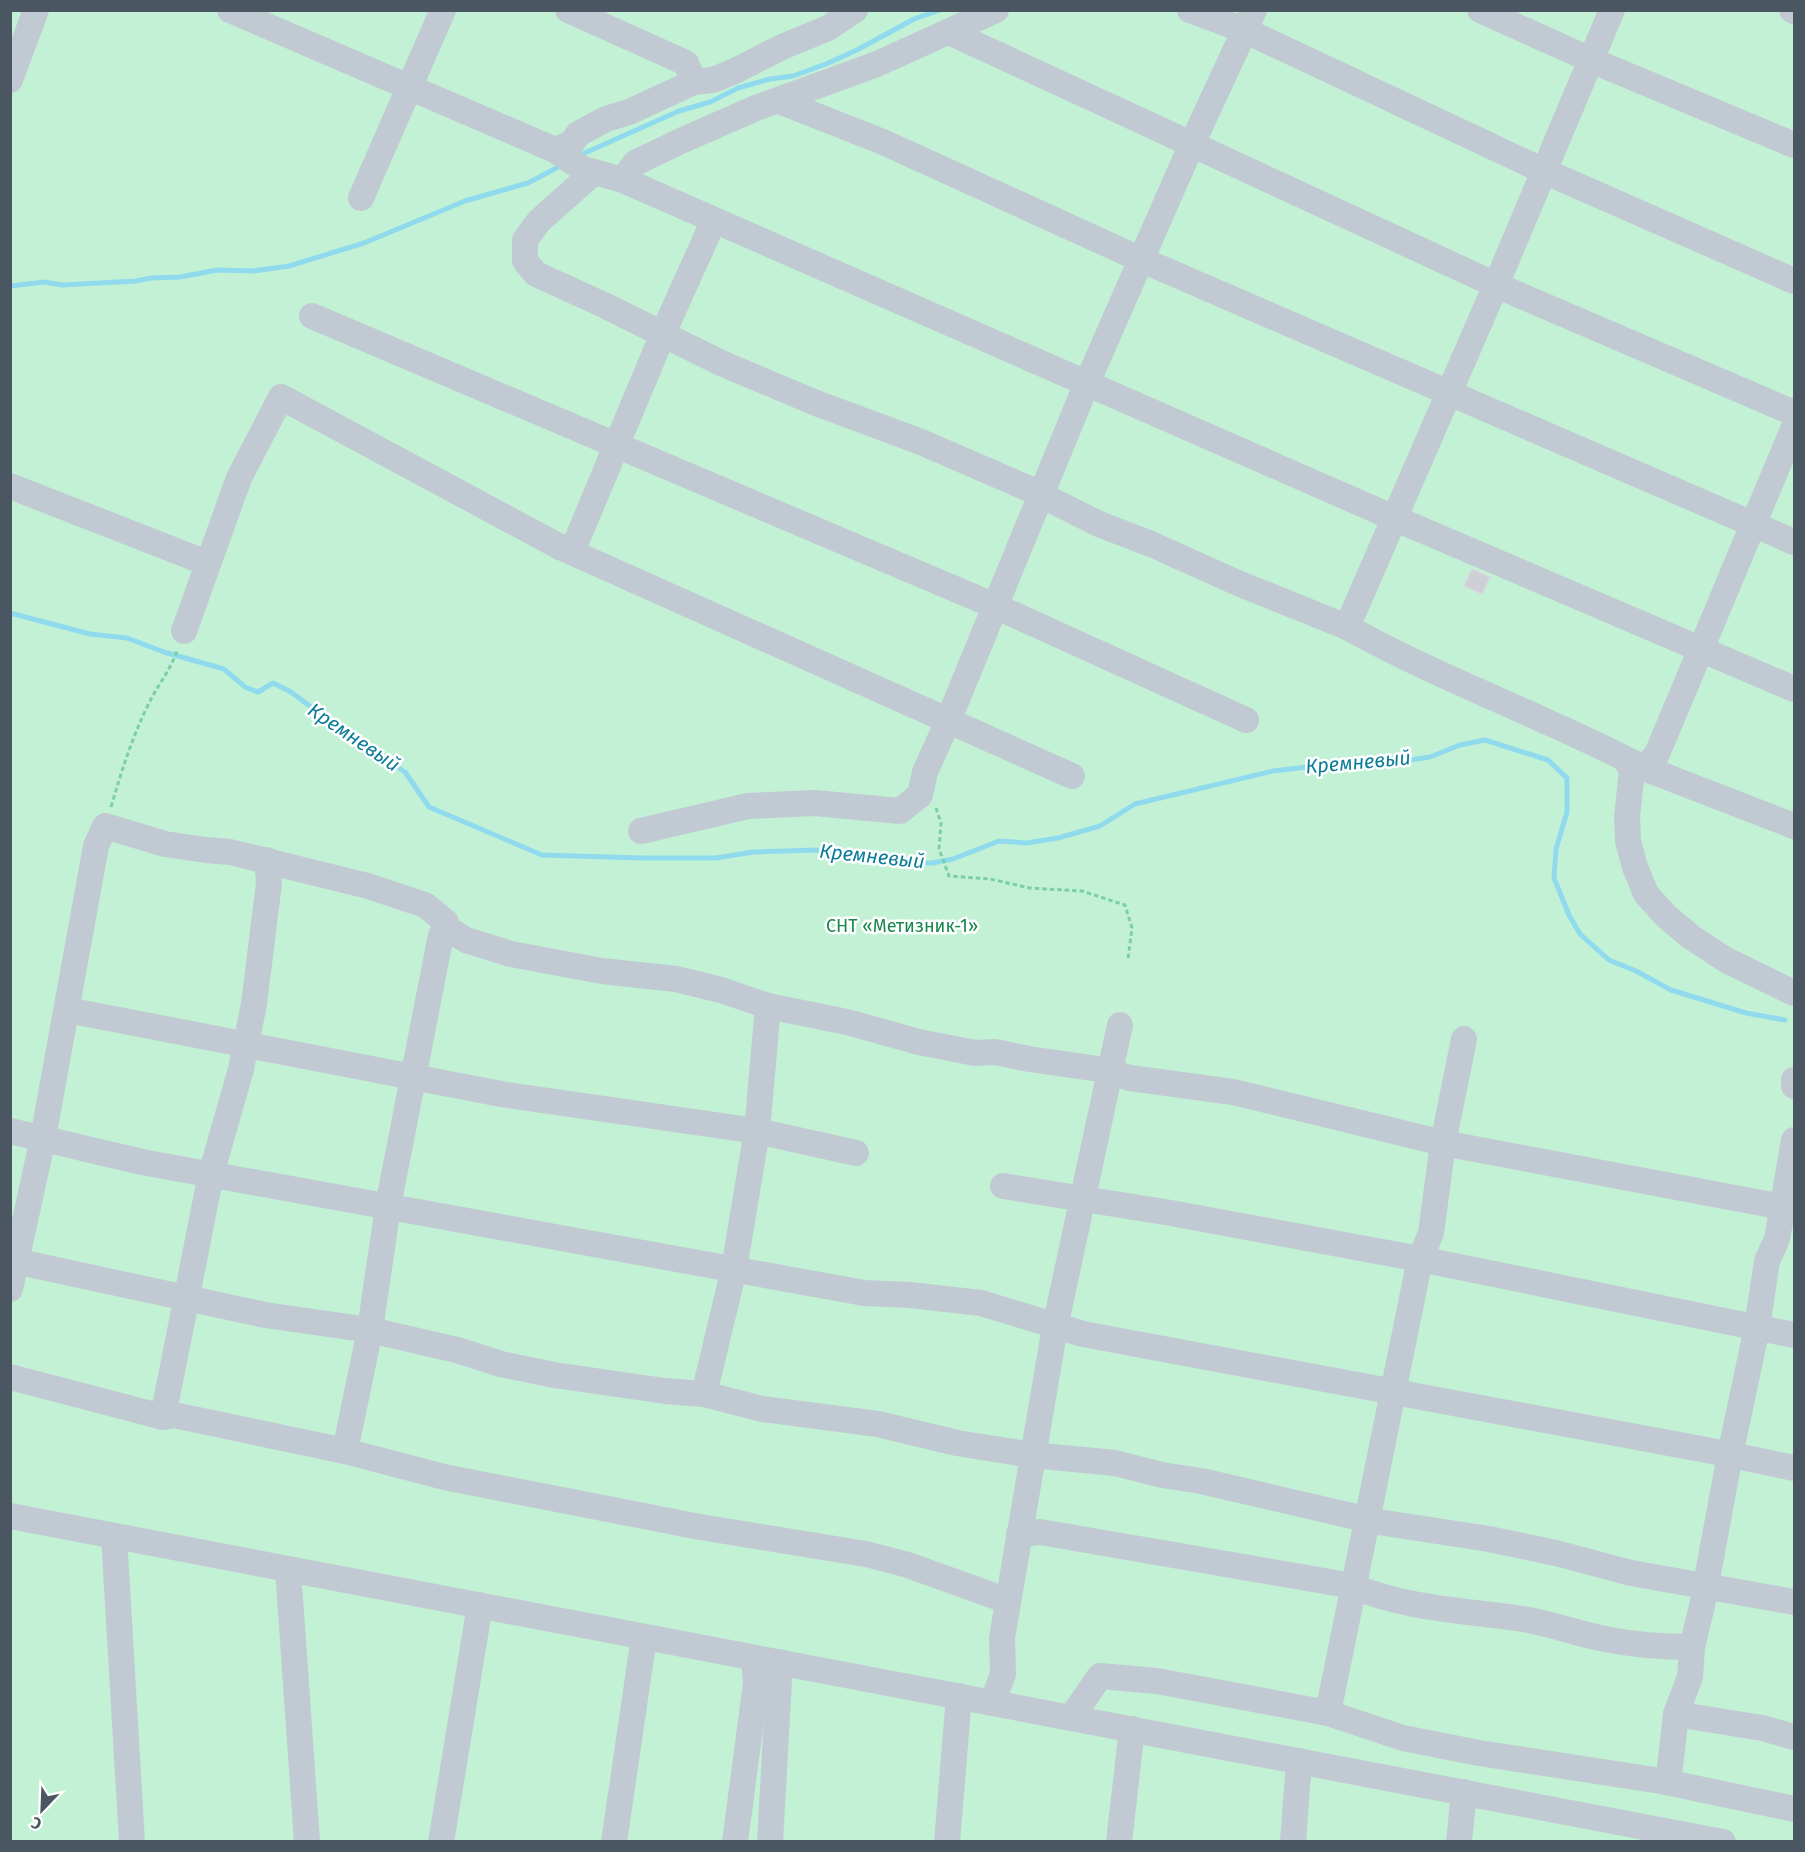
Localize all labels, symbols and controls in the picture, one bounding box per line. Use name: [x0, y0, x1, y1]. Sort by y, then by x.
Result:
water label: Кремневый: [303, 697, 405, 777]
water label: Кремневый: [1304, 745, 1412, 779]
water label: Кремневый: [818, 839, 926, 873]
park label: СНТ «Метизник-1»: [826, 915, 978, 937]
north arrow: [12, 1780, 72, 1840]
text: С: [28, 1812, 44, 1834]

